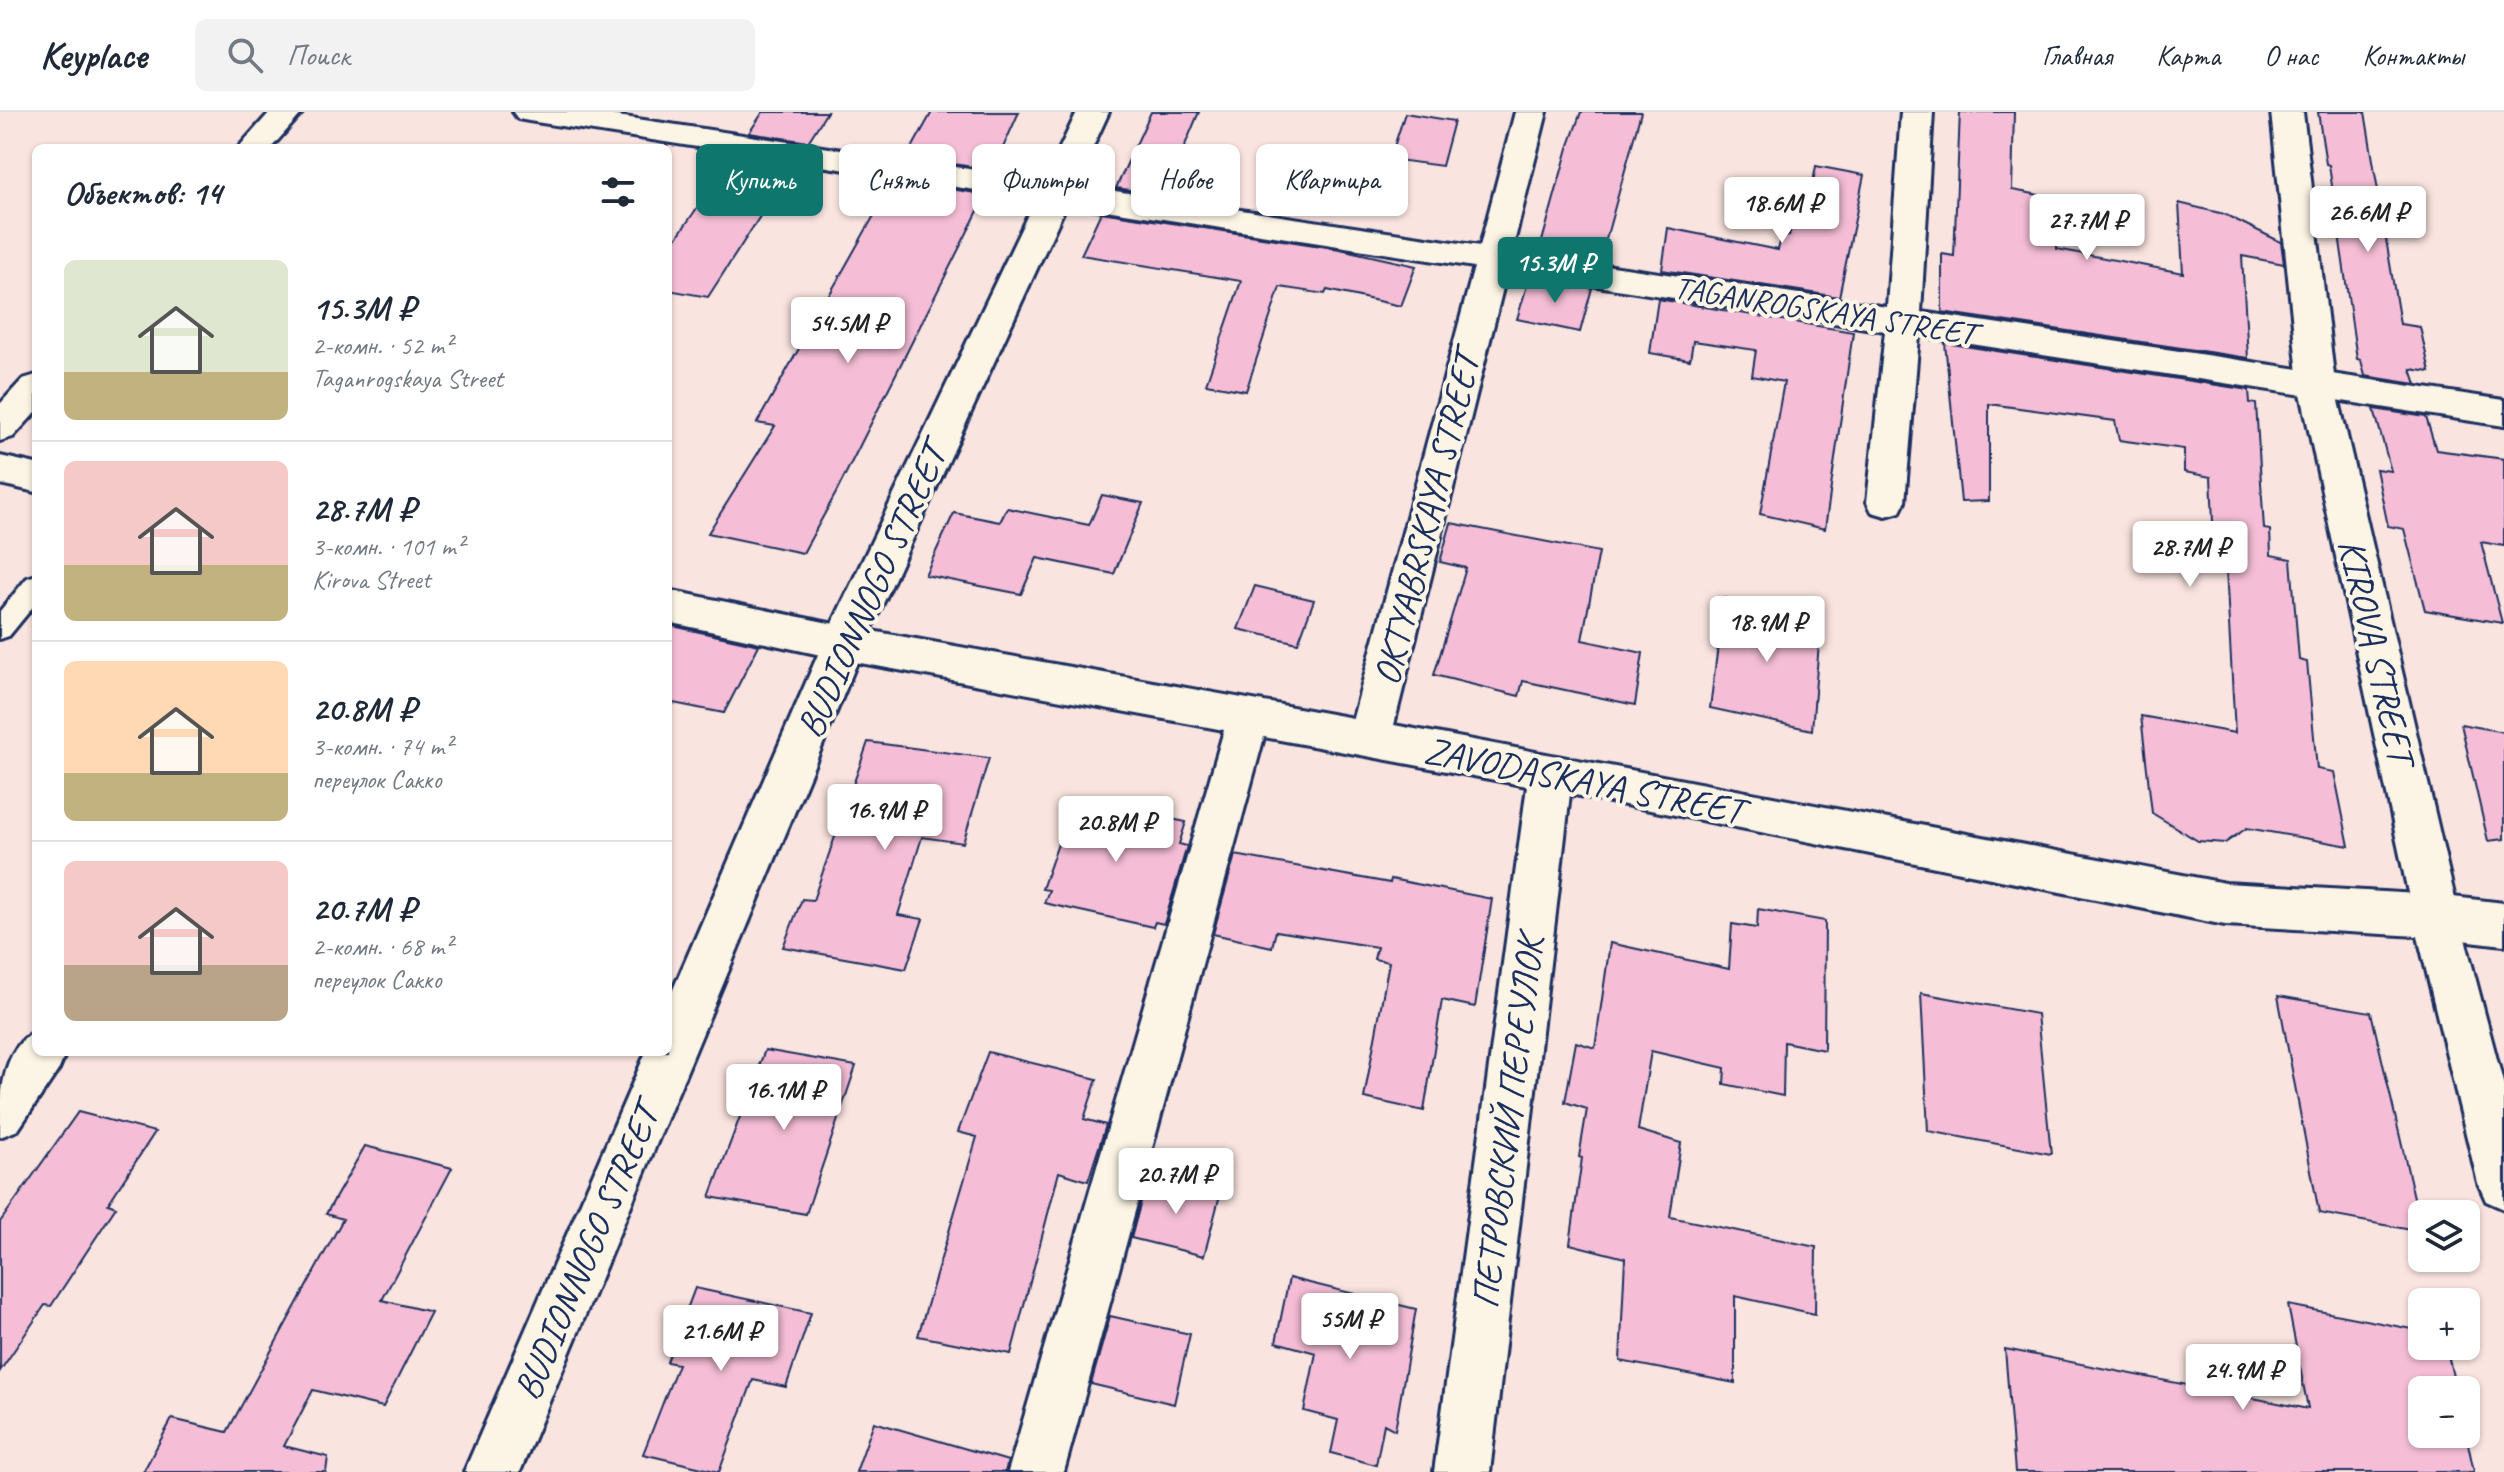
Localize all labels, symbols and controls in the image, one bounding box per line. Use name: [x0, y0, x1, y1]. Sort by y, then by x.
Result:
search box: [195, 19, 755, 91]
text: Keyplace: [40, 32, 147, 79]
icon: search: [223, 33, 267, 77]
text: Поиск: [287, 36, 350, 74]
text: Главная: [2042, 38, 2112, 73]
text: Карта: [2156, 38, 2220, 73]
text: О нас: [2264, 38, 2318, 73]
text: Контакты: [2362, 38, 2464, 73]
chip: Купить: [696, 144, 823, 216]
chip: Снять: [839, 144, 956, 216]
chip: Фильтры: [972, 144, 1115, 216]
chip: Новое: [1131, 144, 1240, 216]
chip: Квартира: [1256, 144, 1408, 216]
icon: filters: [596, 170, 640, 214]
text: Объектов: 14: [64, 171, 222, 214]
pin: 18.6M ₽: [1708, 177, 1856, 245]
text: 18.6M ₽: [1742, 186, 1822, 219]
pin: 26.6M ₽: [2294, 186, 2442, 254]
pin: 27.7M ₽: [2013, 194, 2161, 262]
text: 26.6M ₽: [2328, 195, 2408, 228]
text: 27.7M ₽: [2048, 203, 2126, 236]
pin: 15.3M ₽: [1481, 237, 1629, 305]
text: 15.3M ₽: [1516, 246, 1594, 279]
street label: TAGANROGSKAYA STREET: [1671, 266, 1987, 356]
text: 15.3M ₽: [312, 286, 415, 329]
icon: home: [128, 292, 224, 388]
pin: 54.5M ₽: [774, 297, 922, 365]
text: 54.5M ₽: [809, 306, 887, 339]
text: 2-комн. · 52 m²: [312, 329, 452, 362]
street label: OKTYABRSKAYA STREET: [1363, 339, 1493, 690]
text: Taganrogskaya Street: [312, 362, 503, 395]
street label: BUDIONNOGO STREET: [786, 429, 961, 745]
text: 28.7M ₽: [312, 487, 415, 530]
icon: home: [128, 493, 224, 589]
pin: 28.7M ₽: [2116, 521, 2264, 589]
text: 3-комн. · 101 m²: [312, 530, 464, 563]
text: 28.7M ₽: [2151, 530, 2229, 563]
street label: KIROVA STREET: [2328, 534, 2427, 775]
text: Kirova Street: [312, 563, 430, 596]
pin: 18.9M ₽: [1693, 596, 1841, 664]
text: 18.9M ₽: [1728, 605, 1806, 638]
text: 20.8M ₽: [312, 687, 415, 730]
icon: home: [128, 693, 224, 789]
street label: ZAVODASKAYA STREET: [1420, 727, 1755, 836]
text: 3-комн. · 74 m²: [312, 730, 452, 763]
text: переулок Сакко: [312, 763, 442, 796]
pin: 16.9M ₽: [811, 784, 959, 852]
text: 16.9M ₽: [845, 793, 925, 826]
pin: 20.8M ₽: [1042, 796, 1190, 864]
text: 20.8M ₽: [1077, 805, 1155, 838]
text: 20.7M ₽: [312, 887, 415, 930]
icon: home: [128, 893, 224, 989]
street label: ПЕТРОВСКИЙ ПЕРЕУЛОК: [1461, 926, 1555, 1311]
text: 2-комн. · 68 m²: [312, 930, 452, 963]
text: переулок Сакко: [312, 963, 442, 996]
pin: 16.1M ₽: [710, 1064, 858, 1132]
text: 16.1M ₽: [744, 1073, 824, 1106]
street label: BUDIONNOGO STREET: [503, 1089, 673, 1407]
pin: 20.7M ₽: [1102, 1148, 1250, 1216]
text: 20.7M ₽: [1137, 1157, 1215, 1190]
map controls: [2408, 1200, 2480, 1448]
button: layers: [2408, 1200, 2480, 1272]
button: +: [2408, 1288, 2480, 1360]
pin: 55M ₽: [1294, 1293, 1406, 1361]
text: 55M ₽: [1319, 1302, 1381, 1335]
pin: 21.6M ₽: [647, 1305, 795, 1373]
text: 21.6M ₽: [681, 1314, 761, 1347]
pin: 24.9M ₽: [2169, 1344, 2317, 1412]
text: 24.9M ₽: [2204, 1353, 2282, 1386]
button: −: [2408, 1376, 2480, 1448]

